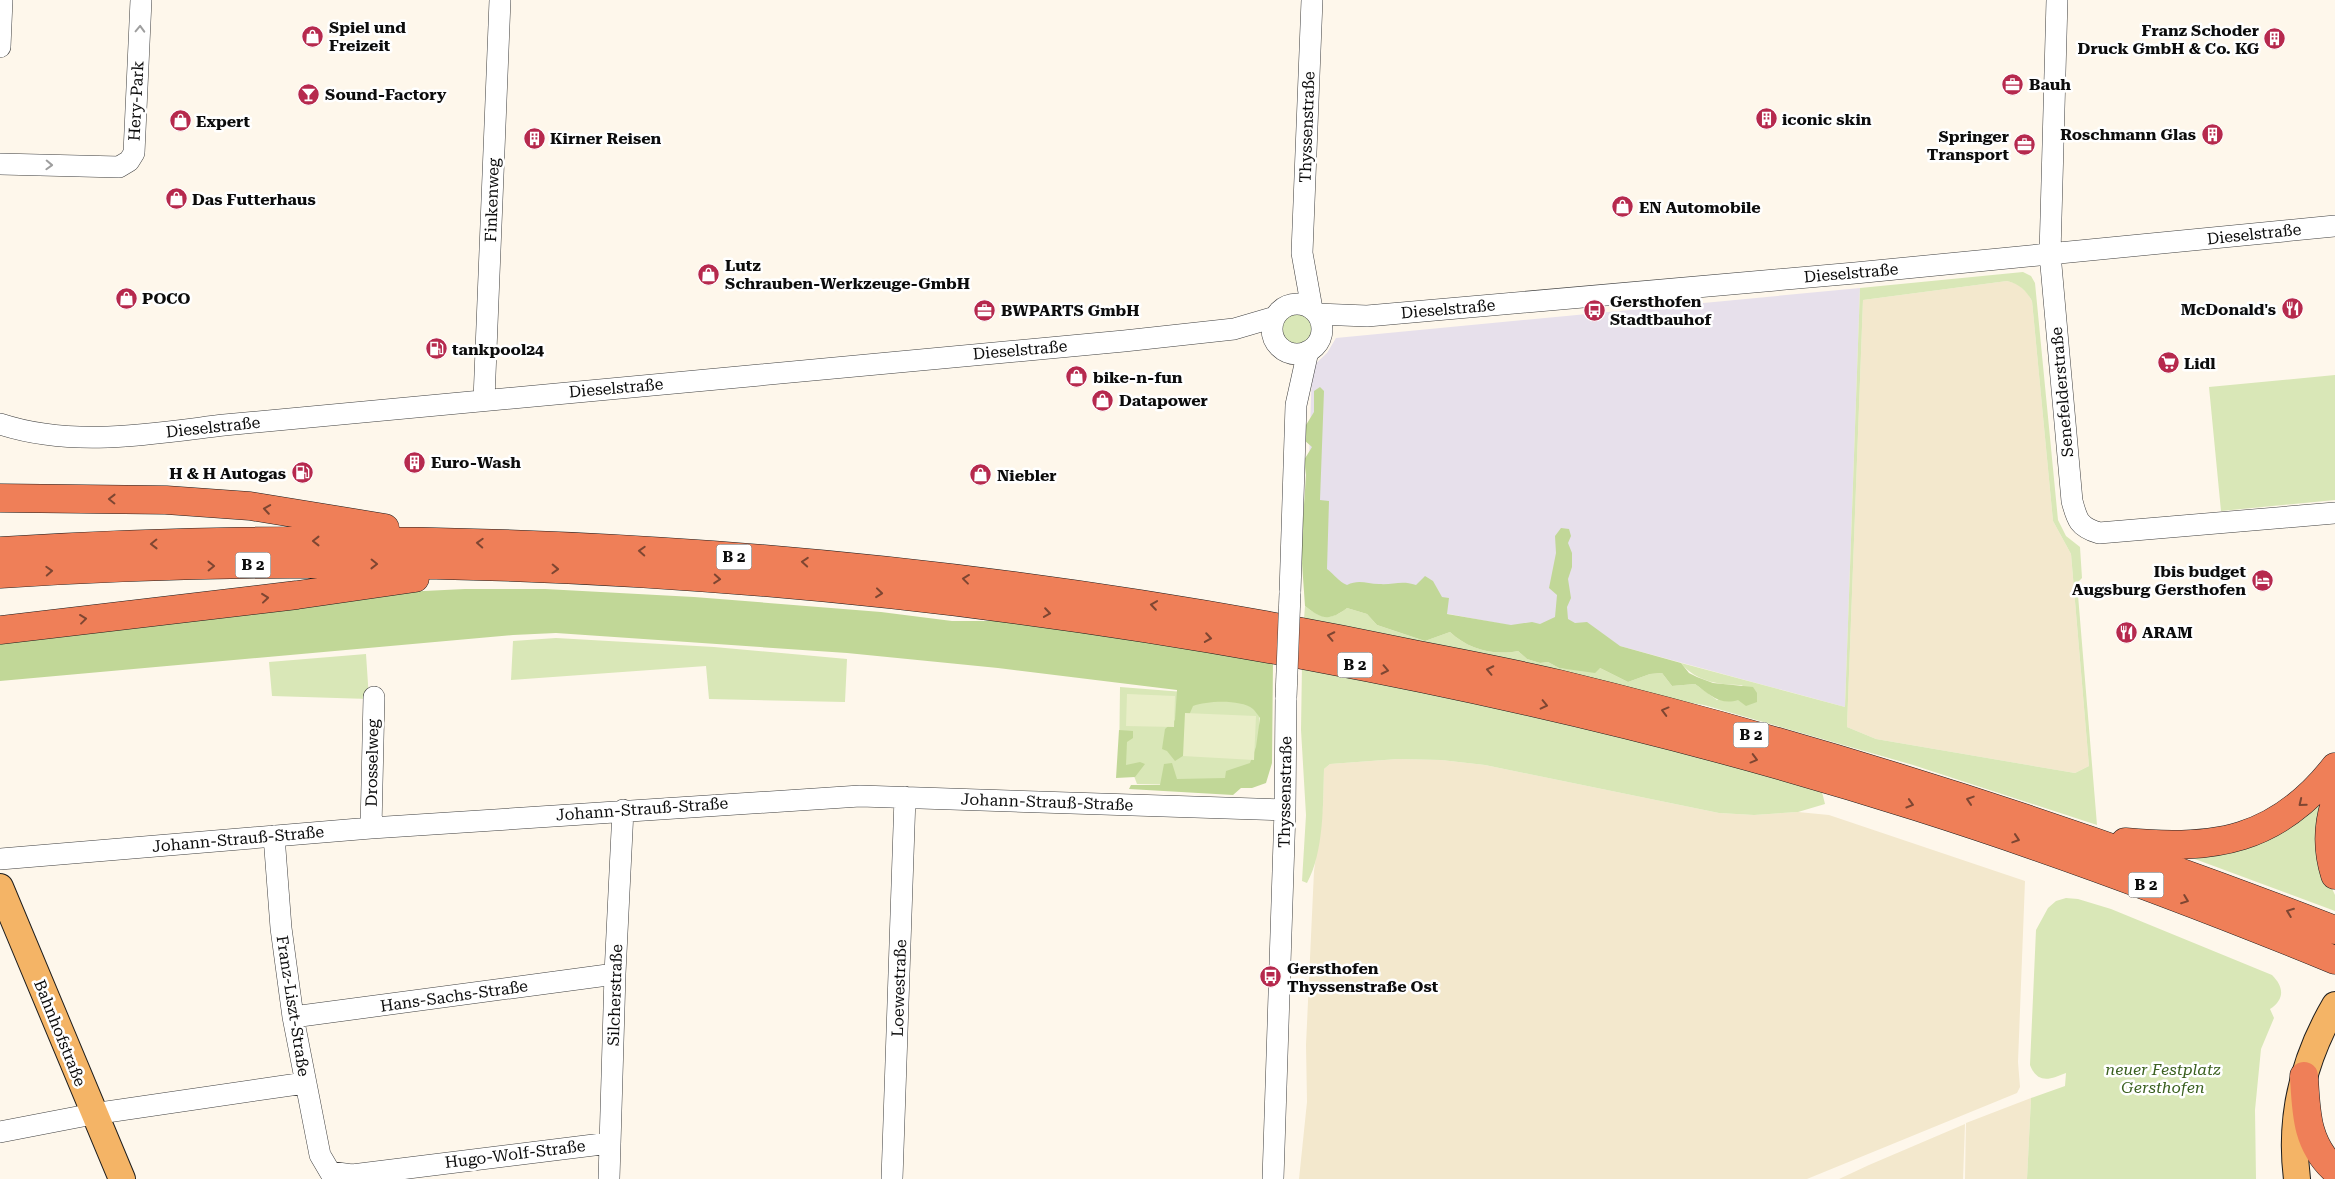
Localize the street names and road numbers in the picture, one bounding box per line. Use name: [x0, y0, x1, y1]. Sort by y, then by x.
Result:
street label: Hery-Park: [124, 60, 148, 142]
street label: Thyssenstraße: [1296, 71, 1318, 183]
street label: Finkenweg: [481, 157, 503, 242]
street label: Dieselstraße: [2206, 220, 2302, 248]
street label: Dieselstraße: [1803, 259, 1899, 287]
street label: Dieselstraße: [1400, 295, 1496, 323]
street label: Senefelderstraße: [2047, 326, 2077, 458]
street label: Dieselstraße: [972, 336, 1068, 364]
street label: Dieselstraße: [568, 374, 664, 402]
street label: Dieselstraße: [165, 413, 261, 441]
road number: B 2: [716, 544, 752, 570]
road number: B 2: [236, 552, 270, 578]
road number: B 2: [1338, 652, 1372, 678]
street label: Drosselweg: [362, 718, 382, 807]
road number: B 2: [1734, 722, 1768, 748]
street label: Thyssenstraße: [1275, 736, 1295, 848]
street label: Johann-Strauß-Straße: [960, 789, 1134, 815]
street label: Johann-Strauß-Straße: [555, 793, 729, 825]
street label: Johann-Strauß-Straße: [151, 822, 325, 856]
road number: B 2: [2128, 872, 2164, 898]
street label: Franz-Liszt-Straße: [272, 934, 314, 1078]
street label: Loewestraße: [888, 939, 910, 1037]
street label: Silcherstraße: [604, 943, 626, 1046]
street label: Hans-Sachs-Straße: [379, 976, 529, 1016]
street label: Bahnhofstraße: [30, 977, 90, 1089]
street label: Hugo-Wolf-Straße: [444, 1136, 587, 1172]

